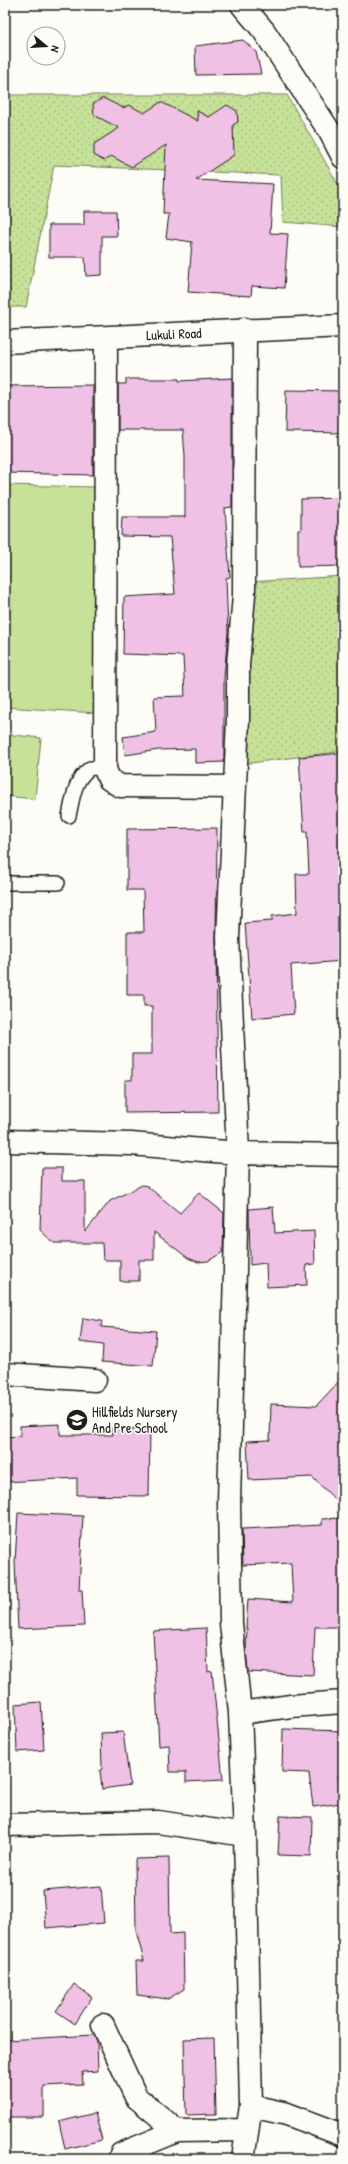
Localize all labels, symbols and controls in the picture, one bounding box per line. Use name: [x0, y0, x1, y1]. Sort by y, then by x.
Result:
north arrow: [26, 26, 66, 66]
text: N: [48, 44, 63, 54]
street label: Lukuli Road: [146, 323, 202, 344]
place label: Hillfields Nursery And Pre School: [92, 1402, 177, 1437]
school or university icon: Hillfields Nursery And Pre School: [64, 1407, 90, 1433]

